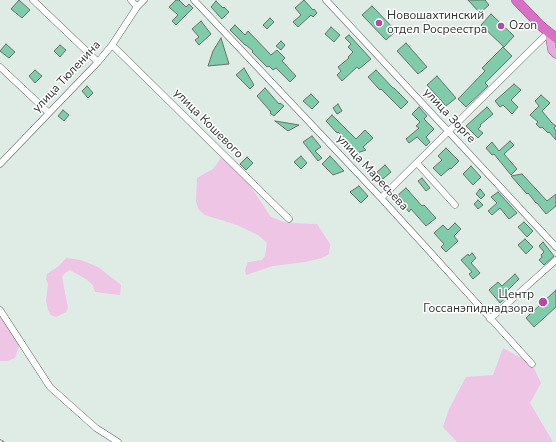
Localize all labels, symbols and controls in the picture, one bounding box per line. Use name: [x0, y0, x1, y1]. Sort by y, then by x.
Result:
place label: Новошахтинский отдел Росреестра: [387, 9, 487, 37]
marker: Новошахтинский отдел Росреестра: [374, 18, 384, 28]
place label: Ozon: [509, 19, 537, 33]
marker: Ozon: [496, 21, 506, 31]
street label: улица Тюленина: [30, 38, 104, 116]
street label: улица Кошевого: [170, 86, 246, 162]
street label: улица Зорге: [420, 86, 478, 146]
street label: улица Маресьева: [333, 132, 411, 214]
place label: Центр Госсанэпиднадзора: [423, 288, 534, 316]
marker: Центр Госсанэпиднадзора: [537, 296, 549, 308]

